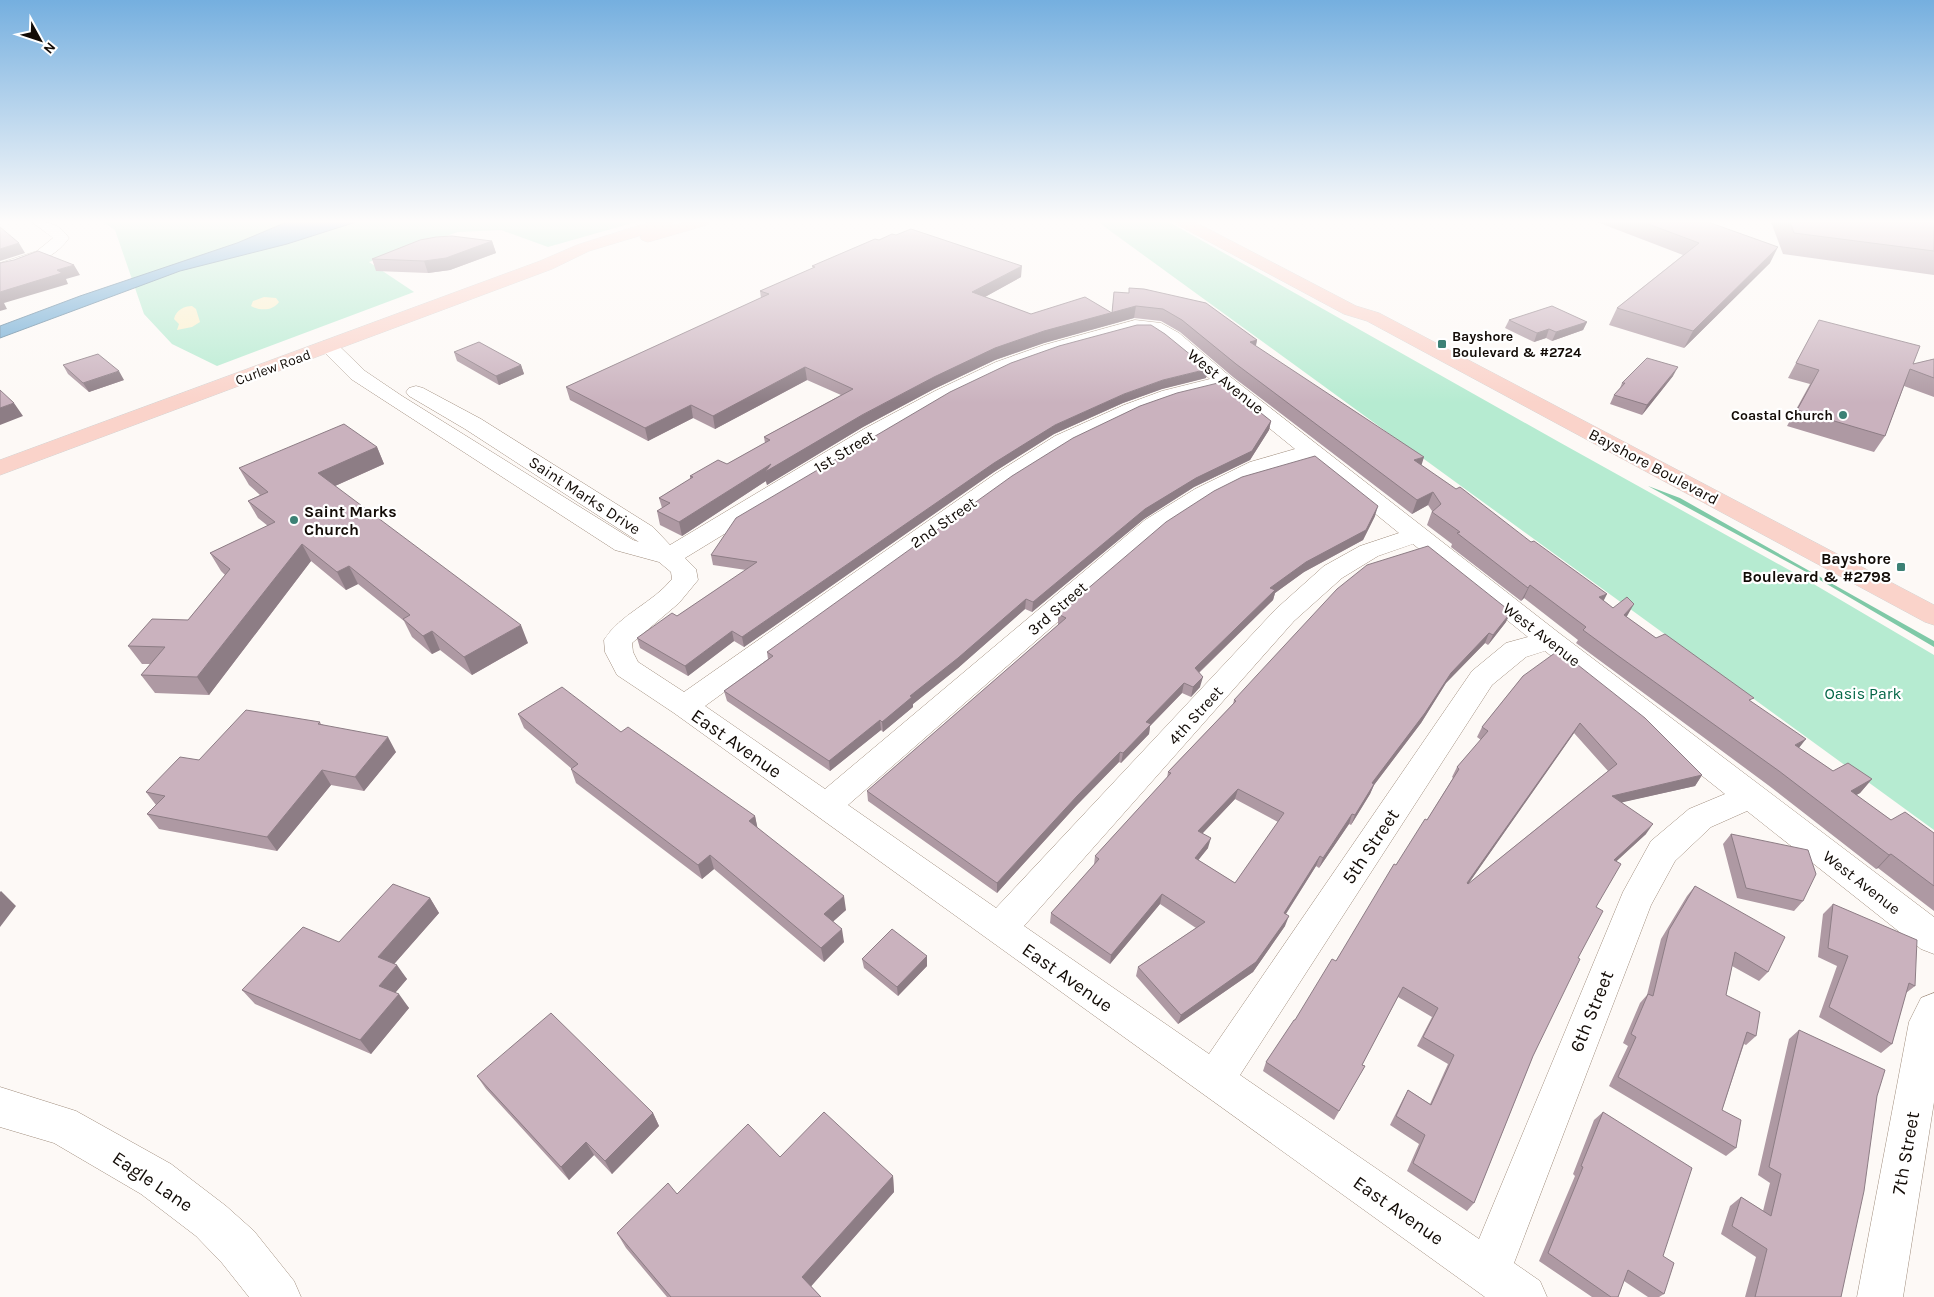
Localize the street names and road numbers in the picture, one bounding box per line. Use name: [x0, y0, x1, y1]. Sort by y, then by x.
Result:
street label: West Avenue: [1184, 345, 1268, 418]
street label: Curlew Road: [233, 346, 313, 389]
street label: Bayshore Boulevard: [1586, 424, 1722, 509]
street label: 1st Street: [810, 426, 878, 477]
street label: Saint Marks Drive: [525, 452, 644, 539]
street label: 2nd Street: [907, 493, 980, 552]
street label: 3rd Street: [1024, 577, 1091, 639]
street label: West Avenue: [1499, 598, 1584, 670]
street label: 4th Street: [1164, 682, 1227, 749]
street label: East Avenue: [687, 705, 786, 783]
street label: 5th Street: [1338, 805, 1404, 888]
street label: West Avenue: [1819, 846, 1904, 918]
street label: East Avenue: [1018, 939, 1117, 1017]
street label: 6th Street: [1566, 967, 1618, 1055]
street label: 7th Street: [1888, 1110, 1924, 1197]
street label: Eagle Lane: [108, 1147, 197, 1217]
street label: East Avenue: [1349, 1172, 1448, 1250]

